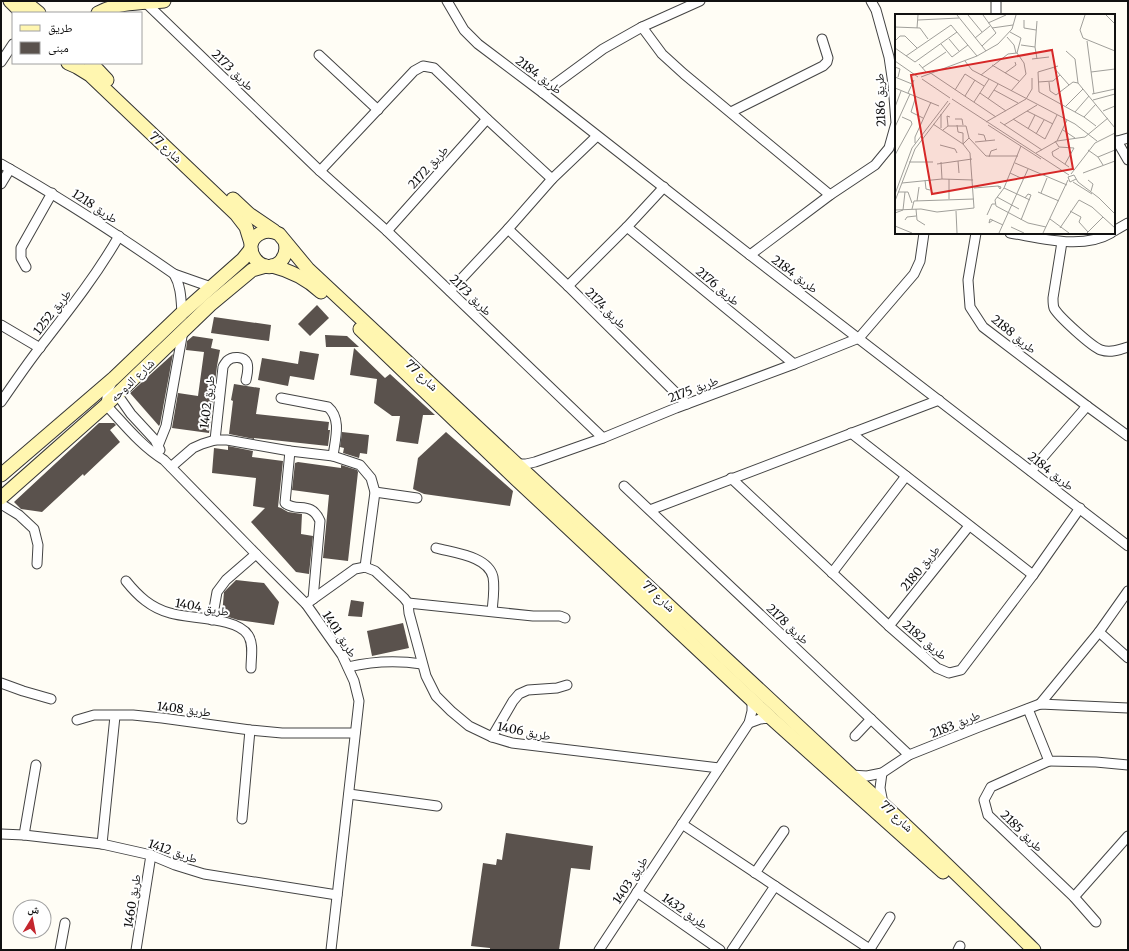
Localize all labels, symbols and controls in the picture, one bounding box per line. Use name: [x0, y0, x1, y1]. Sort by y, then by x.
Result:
legend: [12, 12, 142, 64]
inset map: [895, 14, 1115, 234]
text: طريق: [48, 20, 73, 35]
text: مبنى: [48, 40, 69, 55]
street label: طريق 2173: [209, 46, 257, 94]
street label: طريق 2184: [513, 53, 565, 97]
street label: طريق 2186: [872, 73, 889, 127]
street label: شارع 77: [146, 128, 186, 167]
street label: طريق 2172: [405, 142, 451, 192]
street label: طريق 1218: [69, 186, 121, 227]
street label: طريق 2184: [769, 252, 821, 296]
street label: طريق 2176: [693, 263, 743, 309]
street label: طريق 2173: [447, 271, 495, 319]
street label: طريق 2174: [582, 284, 630, 332]
street label: طريق 1252: [30, 286, 74, 338]
street label: طريق 2188: [988, 311, 1040, 357]
street label: شارع الدوحه: [107, 355, 158, 405]
street label: شارع 77: [402, 356, 442, 395]
street label: طريق 2175: [666, 373, 720, 406]
street label: طريق 1402: [196, 374, 218, 430]
street label: طريق 2184: [1025, 449, 1077, 494]
street label: طريق 2180: [897, 542, 943, 594]
street label: شارع 77: [639, 577, 679, 616]
street label: طريق 1404: [174, 595, 230, 619]
street label: طريق 2178: [764, 601, 812, 648]
street label: طريق 1401: [319, 608, 361, 660]
street label: طريق 2182: [900, 617, 950, 663]
street label: طريق 1408: [156, 698, 212, 720]
street label: طريق 2183: [928, 707, 982, 741]
street label: طريق 1406: [496, 718, 552, 744]
street label: شارع 77: [877, 797, 917, 836]
street label: طريق 2185: [998, 807, 1046, 855]
street label: طريق 1412: [146, 836, 200, 867]
street label: طريق 1403: [609, 853, 651, 907]
street label: طريق 1460: [120, 873, 144, 929]
street label: طريق 1432: [659, 890, 711, 932]
north arrow: [12, 899, 52, 939]
text: ش: [27, 901, 41, 918]

